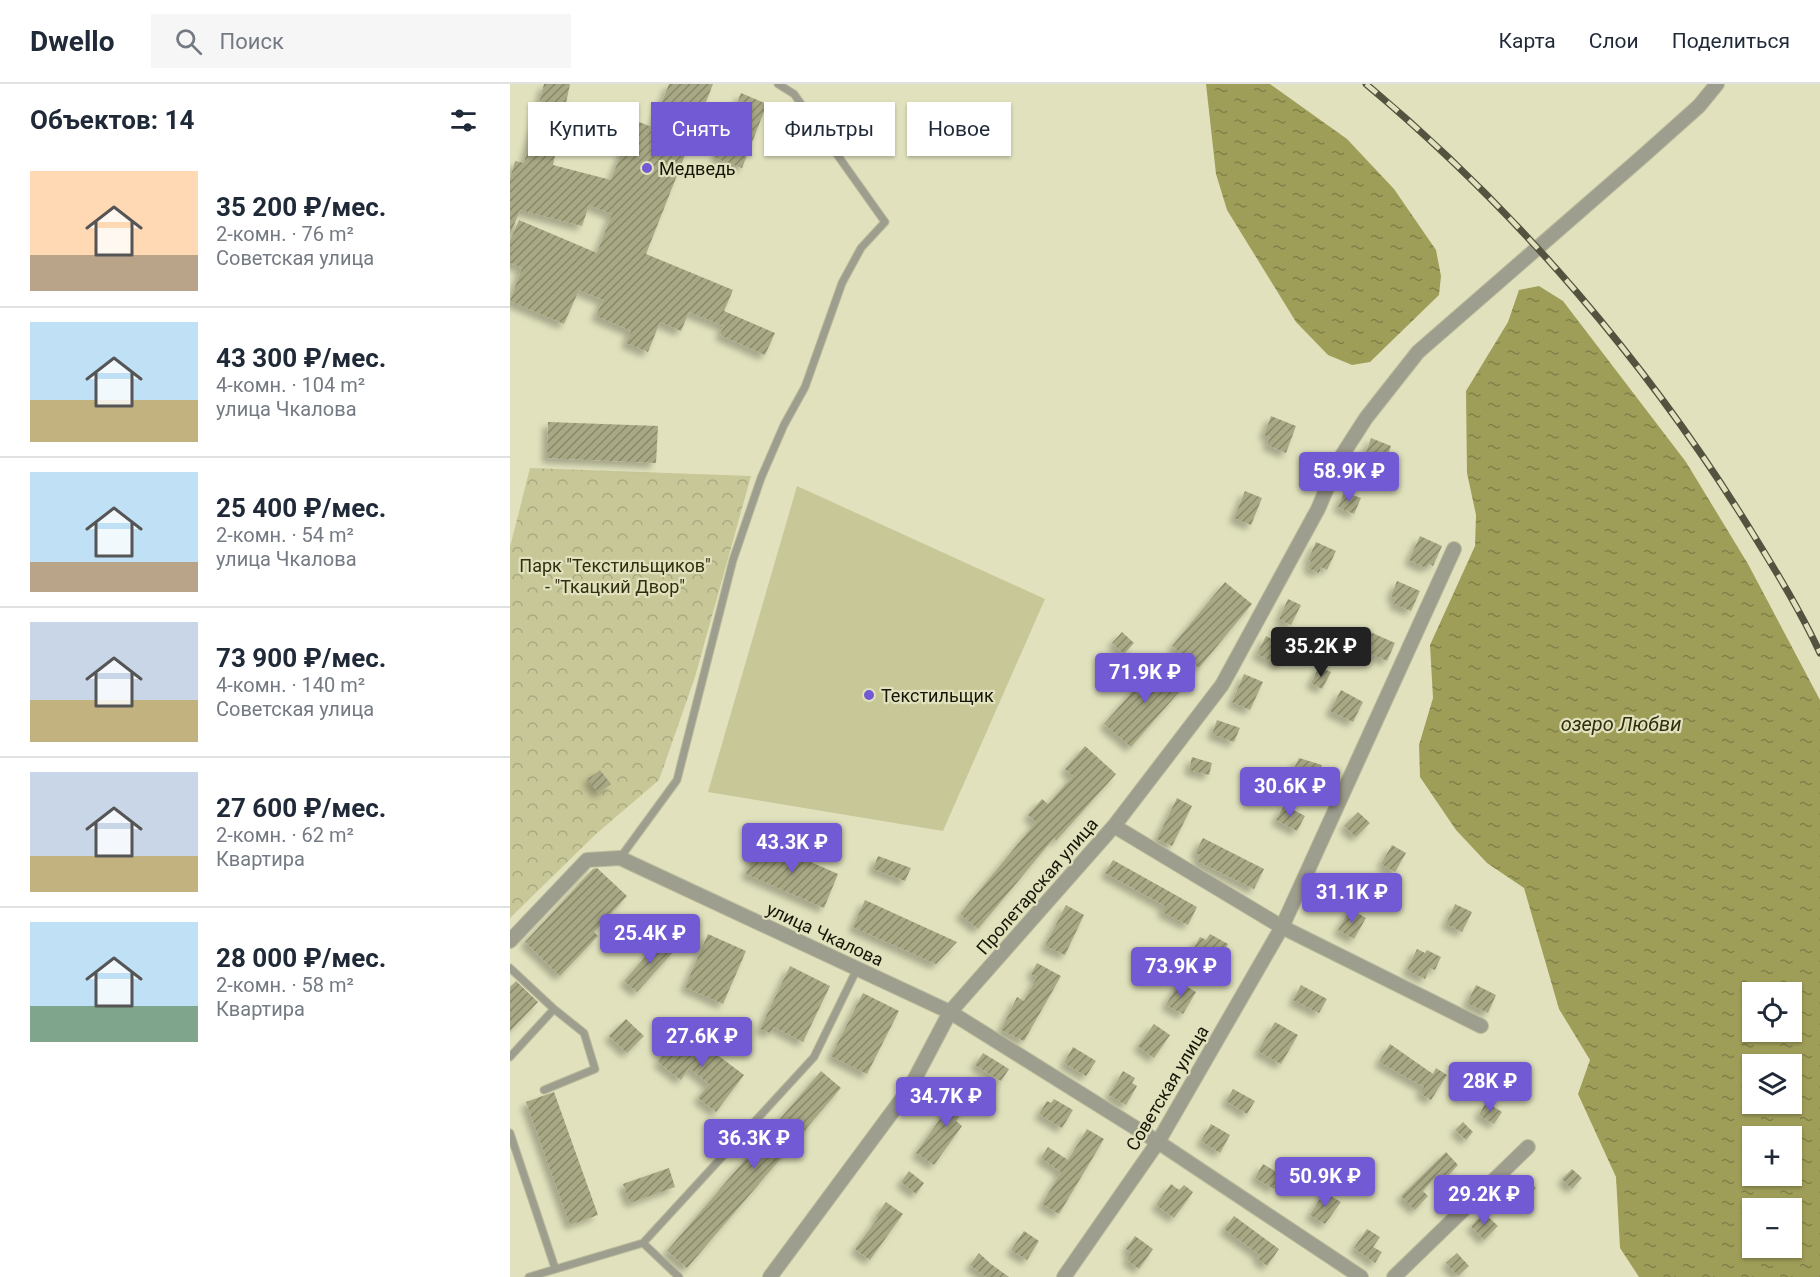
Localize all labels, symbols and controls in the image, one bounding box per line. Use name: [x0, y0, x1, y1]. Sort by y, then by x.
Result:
search box: [151, 14, 571, 68]
text: Dwello: [30, 25, 115, 58]
icon: search: [172, 25, 205, 58]
text: Поиск: [220, 29, 284, 54]
text: Карта: [1499, 29, 1556, 53]
text: Слои: [1589, 29, 1639, 53]
text: Поделиться: [1672, 29, 1790, 53]
chip: Купить: [528, 102, 639, 156]
chip: Снять: [651, 102, 752, 156]
chip: Фильтры: [764, 102, 895, 156]
chip: Новое: [907, 102, 1011, 156]
icon: filters: [447, 104, 480, 137]
text: Объектов: 14: [30, 105, 194, 135]
place label: Медведь: [659, 158, 736, 179]
marker: Медведь: [640, 161, 654, 175]
text: 35 200 ₽/мес.: [216, 192, 386, 222]
icon: home: [78, 195, 150, 267]
text: 2-комн. · 76 m²: [216, 222, 354, 246]
text: Советская улица: [216, 246, 374, 270]
text: 43 300 ₽/мес.: [216, 343, 386, 373]
icon: home: [78, 346, 150, 418]
text: 4-комн. · 104 m²: [216, 373, 365, 397]
text: улица Чкалова: [216, 397, 357, 421]
pin: 58.9K ₽: [1294, 452, 1404, 503]
text: 58.9K ₽: [1313, 459, 1385, 483]
text: 25 400 ₽/мес.: [216, 493, 386, 523]
icon: home: [78, 496, 150, 568]
text: 2-комн. · 54 m²: [216, 523, 354, 547]
text: улица Чкалова: [216, 547, 357, 571]
park label: Парк "Текстильщиков" - "Ткацкий Двор": [519, 555, 711, 597]
pin: 35.2K ₽: [1266, 627, 1376, 678]
text: 35.2K ₽: [1285, 634, 1357, 658]
text: 73 900 ₽/мес.: [216, 643, 386, 673]
icon: home: [78, 646, 150, 718]
pin: 71.9K ₽: [1090, 653, 1200, 704]
text: 71.9K ₽: [1109, 660, 1181, 684]
text: 4-комн. · 140 m²: [216, 673, 365, 697]
place label: Текстильщик: [881, 685, 994, 706]
marker: Текстильщик: [862, 688, 876, 702]
text: Советская улица: [216, 697, 374, 721]
water label: озеро Любви: [1561, 712, 1681, 736]
pin: 30.6K ₽: [1235, 767, 1345, 818]
text: 30.6K ₽: [1254, 774, 1326, 798]
text: 27 600 ₽/мес.: [216, 793, 386, 823]
icon: home: [78, 796, 150, 868]
street label: Пролетарская улица: [972, 813, 1102, 959]
text: 2-комн. · 62 m²: [216, 823, 354, 847]
pin: 43.3K ₽: [737, 823, 847, 874]
text: 43.3K ₽: [756, 830, 828, 854]
text: Квартира: [216, 847, 305, 871]
pin: 31.1K ₽: [1297, 873, 1407, 924]
text: 31.1K ₽: [1316, 880, 1388, 904]
street label: улица Чкалова: [763, 898, 887, 970]
pin: 25.4K ₽: [595, 914, 705, 965]
text: 25.4K ₽: [614, 921, 686, 945]
text: 28 000 ₽/мес.: [216, 943, 386, 973]
icon: home: [78, 946, 150, 1018]
pin: 73.9K ₽: [1126, 947, 1236, 998]
text: 73.9K ₽: [1145, 954, 1217, 978]
text: 2-комн. · 58 m²: [216, 973, 354, 997]
map controls: [1742, 982, 1802, 1258]
button: locate: [1742, 982, 1802, 1042]
text: Квартира: [216, 997, 305, 1021]
pin: 27.6K ₽: [647, 1017, 757, 1068]
street label: Советская улица: [1121, 1022, 1213, 1154]
text: 27.6K ₽: [666, 1024, 738, 1048]
button: layers: [1742, 1054, 1802, 1114]
pin: 28K ₽: [1448, 1062, 1532, 1113]
text: 28K ₽: [1463, 1069, 1517, 1093]
pin: 34.7K ₽: [891, 1077, 1001, 1128]
text: 34.7K ₽: [910, 1084, 982, 1108]
pin: 36.3K ₽: [699, 1119, 809, 1170]
text: 36.3K ₽: [718, 1126, 790, 1150]
button: +: [1742, 1126, 1802, 1186]
pin: 50.9K ₽: [1270, 1157, 1380, 1208]
text: 50.9K ₽: [1289, 1164, 1361, 1188]
pin: 29.2K ₽: [1429, 1175, 1539, 1226]
text: 29.2K ₽: [1448, 1182, 1520, 1206]
button: −: [1742, 1198, 1802, 1258]

